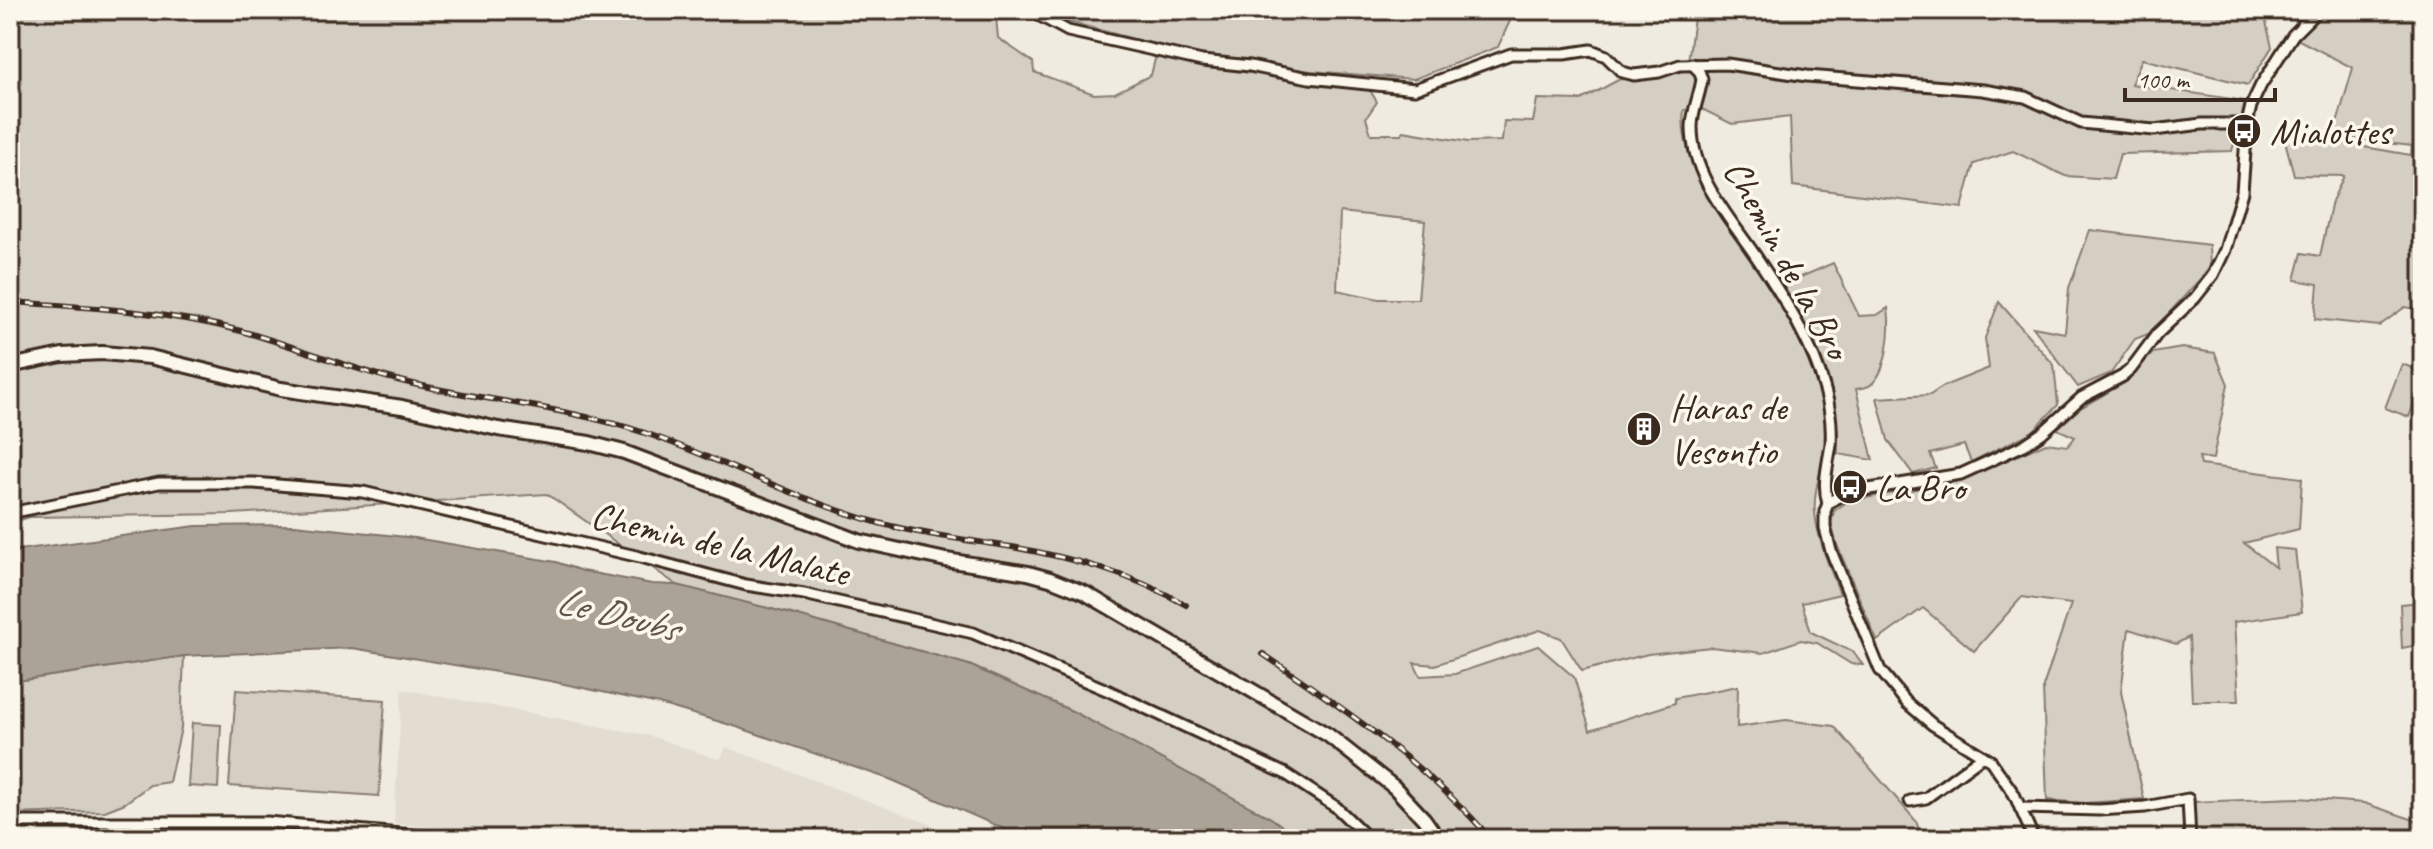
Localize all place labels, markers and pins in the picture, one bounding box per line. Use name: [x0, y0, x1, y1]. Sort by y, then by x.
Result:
place label: Mialottes: [2270, 108, 2394, 155]
bus stop icon: Mialottes: [2225, 112, 2263, 150]
place label: Haras de Vesontio: [1670, 384, 1789, 475]
building icon: Haras de Vesontio: [1625, 410, 1663, 448]
place label: La Bro: [1876, 464, 1968, 511]
bus stop icon: La Bro: [1831, 468, 1869, 506]

